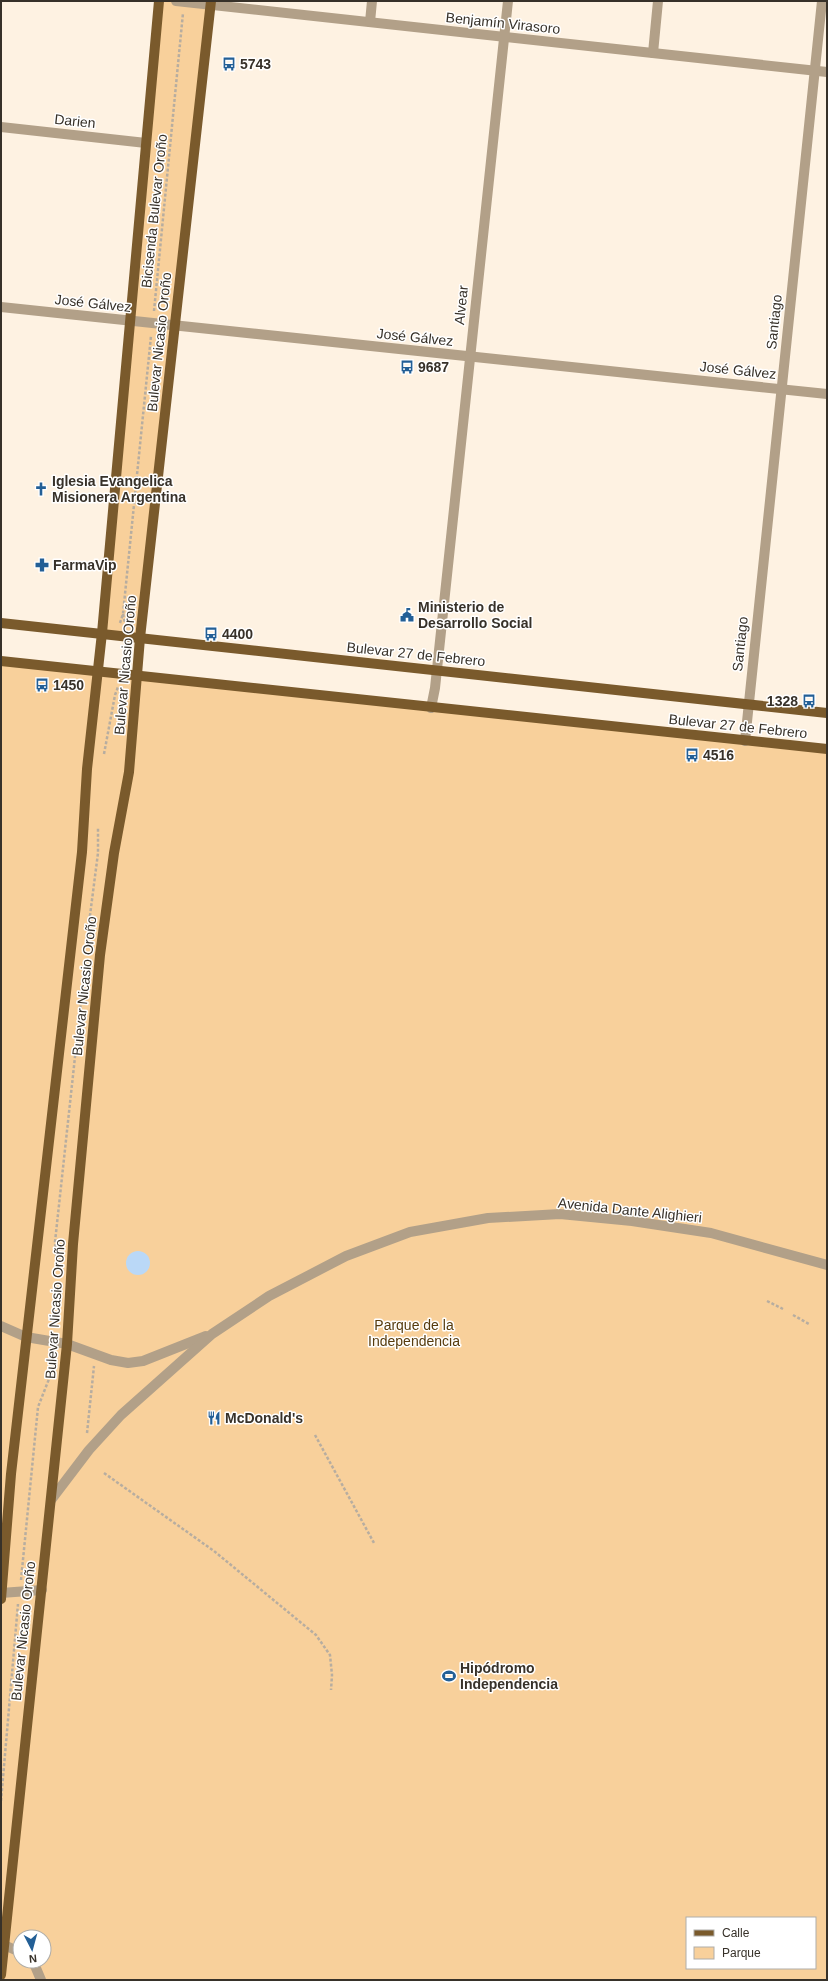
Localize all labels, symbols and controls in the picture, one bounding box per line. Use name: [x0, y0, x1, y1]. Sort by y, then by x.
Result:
street label: Benjamín Virasoro: [445, 9, 561, 37]
bus stop icon: 5743: [221, 56, 237, 72]
place label: 5743: [240, 56, 271, 72]
street label: Darien: [54, 111, 96, 131]
street label: Bicisenda Bulevar Oroño: [138, 133, 170, 289]
street label: Bulevar Nicasio Oroño: [144, 271, 174, 412]
street label: Alvear: [451, 284, 471, 326]
street label: José Gálvez: [54, 291, 132, 315]
street label: Santiago: [763, 293, 785, 350]
street label: José Gálvez: [376, 325, 454, 349]
street label: José Gálvez: [699, 358, 777, 382]
bus stop icon: 9687: [399, 359, 415, 375]
place label: 9687: [418, 359, 449, 375]
place label: Iglesia Evangelica Misionera Argentina: [52, 473, 186, 505]
church icon: Iglesia Evangelica Misionera Argentina: [33, 481, 49, 497]
pharmacy icon: FarmaVip: [34, 557, 50, 573]
place label: FarmaVip: [53, 557, 117, 573]
street label: Bulevar Nicasio Oroño: [111, 594, 139, 735]
place label: Ministerio de Desarrollo Social: [418, 599, 532, 631]
public building icon: Ministerio de Desarrollo Social: [399, 607, 415, 623]
street label: Santiago: [729, 615, 751, 672]
bus stop icon: 4400: [203, 626, 219, 642]
place label: 4400: [222, 626, 253, 642]
street label: Bulevar 27 de Febrero: [346, 639, 486, 669]
bus stop icon: 1450: [34, 677, 50, 693]
place label: 1450: [53, 677, 84, 693]
place label: 1328: [767, 693, 798, 709]
bus stop icon: 1328: [801, 693, 817, 709]
street label: Bulevar 27 de Febrero: [668, 711, 808, 741]
bus stop icon: 4516: [684, 747, 700, 763]
place label: 4516: [703, 747, 734, 763]
street label: Bulevar Nicasio Oroño: [69, 915, 99, 1056]
street label: Avenida Dante Alighieri: [557, 1194, 703, 1226]
street label: Bulevar Nicasio Oroño: [42, 1238, 68, 1379]
park label: Parque de la Independencia: [368, 1317, 460, 1349]
restaurant icon: McDonald's: [206, 1410, 222, 1426]
place label: McDonald's: [225, 1410, 303, 1426]
street label: Bulevar Nicasio Oroño: [8, 1560, 38, 1701]
place label: Hipódromo Independencia: [460, 1660, 558, 1692]
sports icon: Hipódromo Independencia: [441, 1668, 457, 1684]
legend: [686, 1917, 816, 1969]
text: Calle: [722, 1926, 750, 1940]
north arrow: [12, 1929, 52, 1969]
text: Parque: [722, 1946, 761, 1960]
text: N: [28, 1953, 38, 1965]

